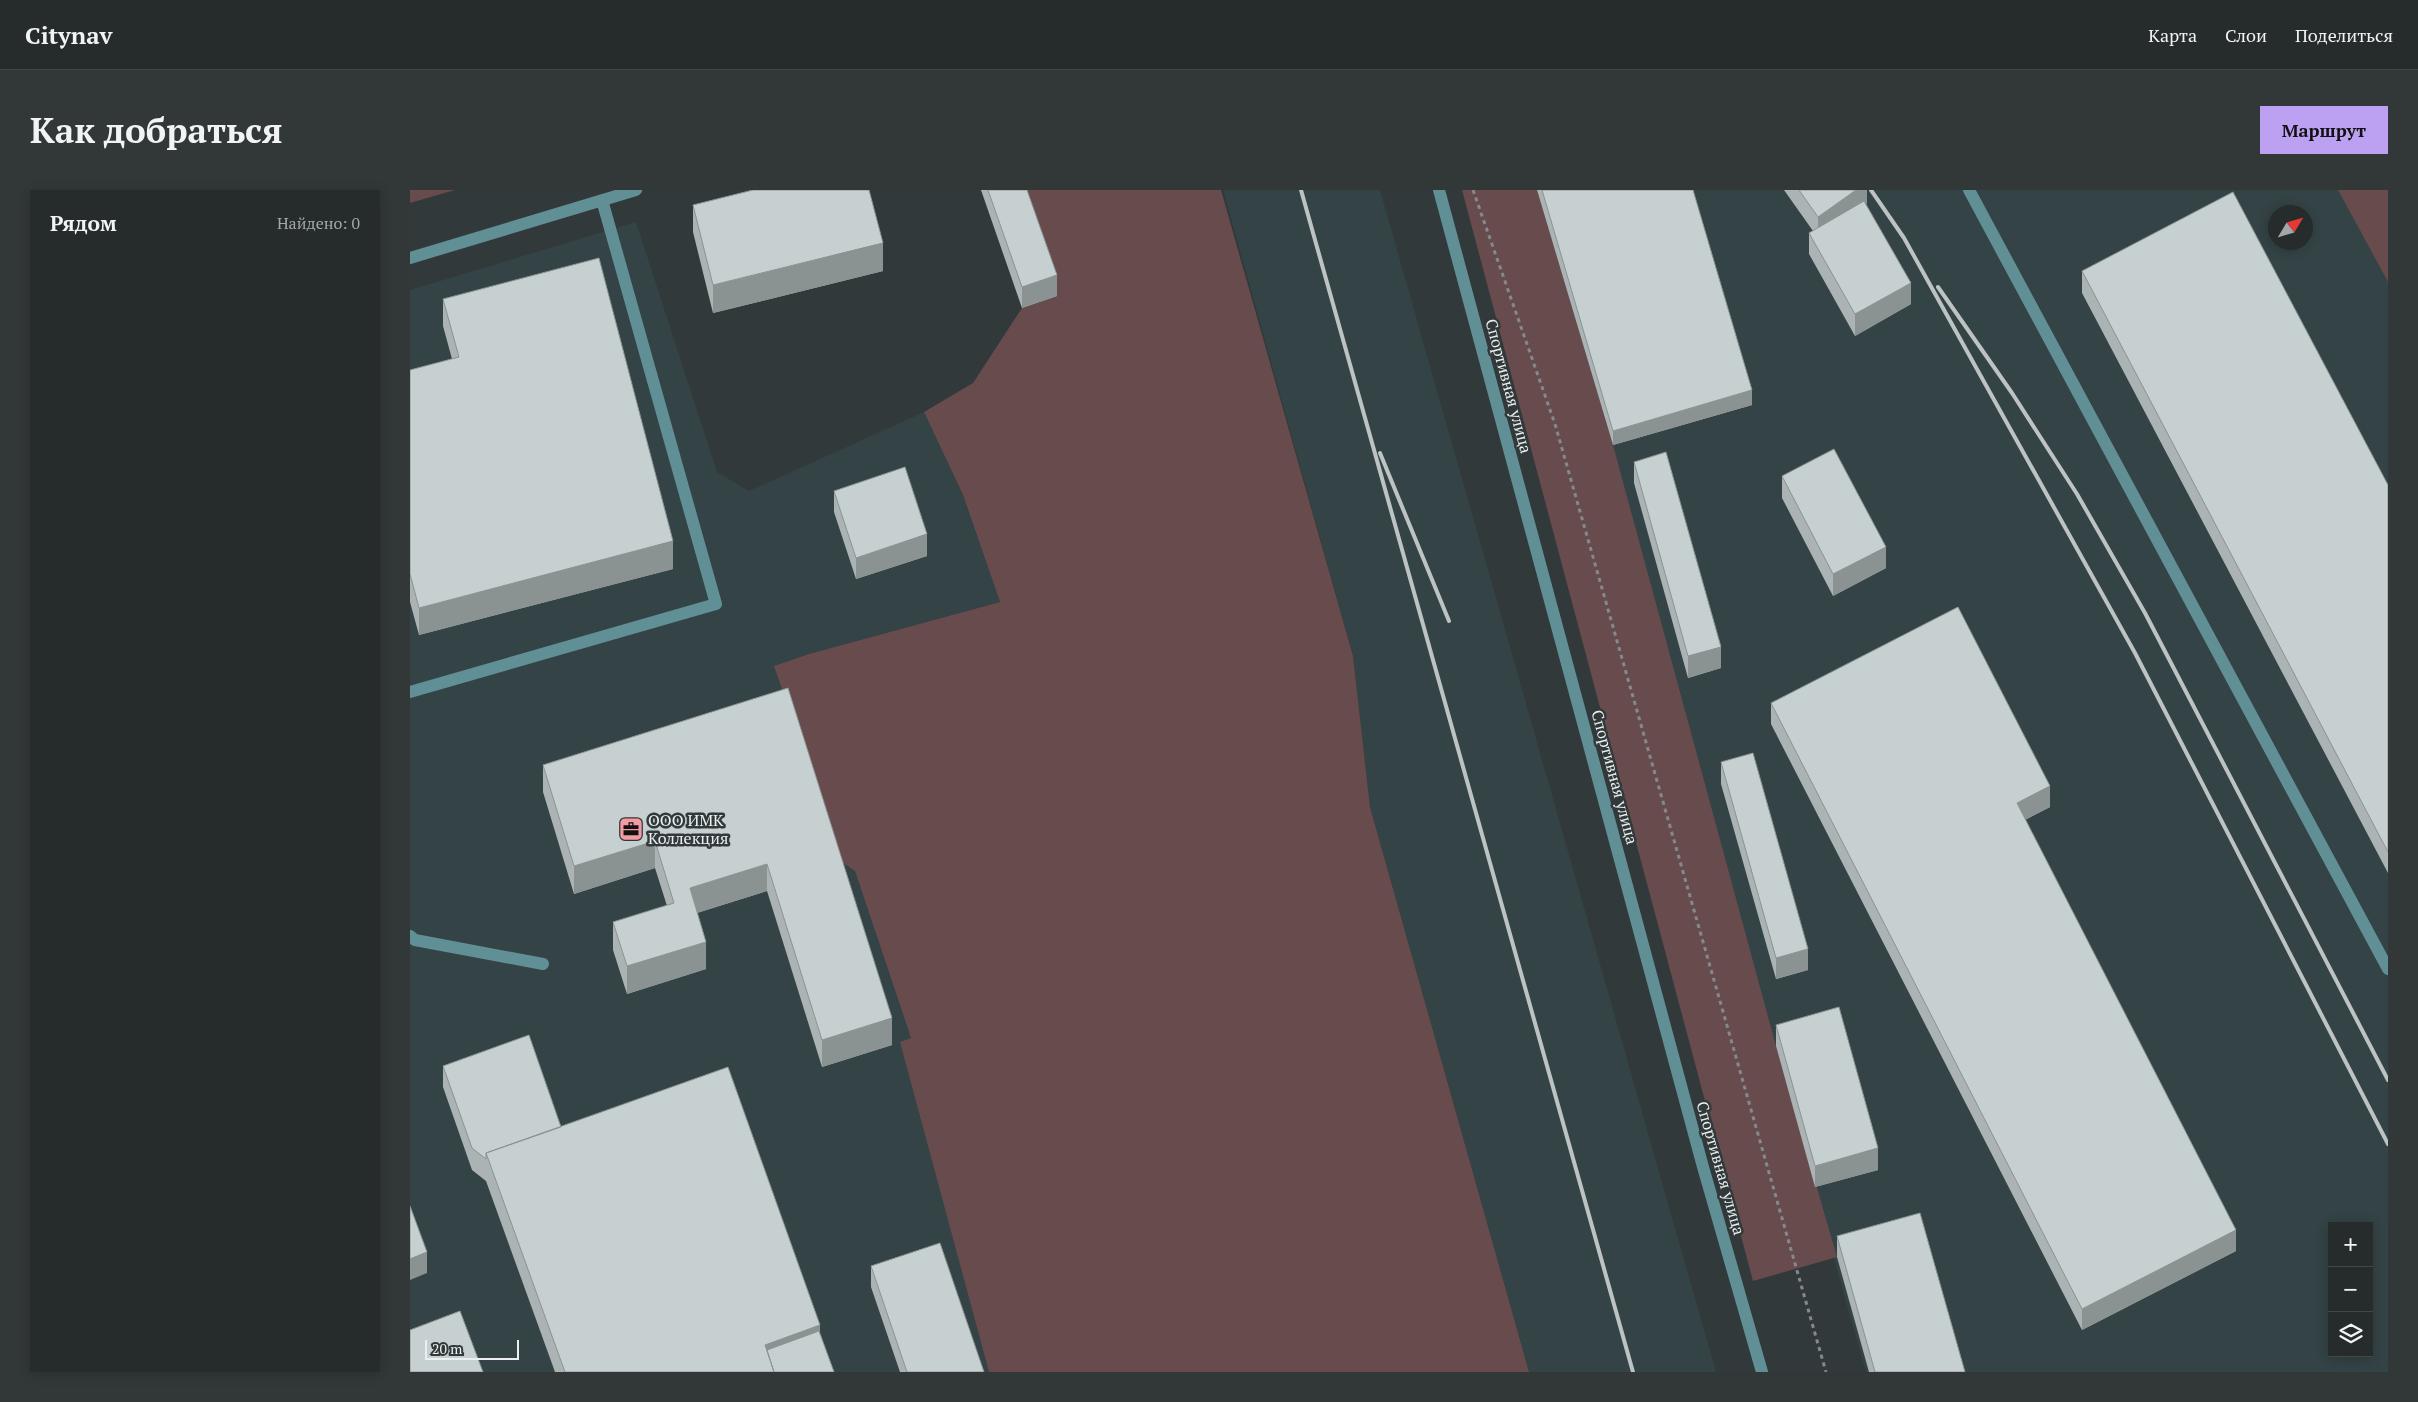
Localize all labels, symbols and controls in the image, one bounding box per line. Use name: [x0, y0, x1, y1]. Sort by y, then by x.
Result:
text: Citynav: [25, 19, 112, 51]
text: Карта: [2148, 23, 2197, 47]
text: Слои: [2225, 23, 2267, 47]
text: Поделиться: [2295, 23, 2393, 47]
button: Маршрут: [2260, 106, 2388, 154]
text: Как добраться: [30, 107, 283, 153]
north arrow: [2268, 205, 2313, 250]
text: Рядом: [50, 209, 117, 237]
text: Найдено: 0: [277, 212, 360, 234]
street label: Спортивная улица: [1480, 316, 1538, 456]
street label: Спортивная улица: [1586, 707, 1644, 847]
place label: ООО ИМК Коллекция: [648, 809, 728, 849]
office icon: ООО ИМК Коллекция: [618, 816, 644, 842]
street label: Спортивная улица: [1691, 1099, 1751, 1237]
map controls: [2328, 1222, 2373, 1357]
button: +: [2328, 1222, 2373, 1267]
button: −: [2328, 1267, 2373, 1312]
button: layers: [2328, 1312, 2373, 1357]
scale bar: [425, 1337, 519, 1360]
text: 20 m: [432, 1339, 462, 1358]

